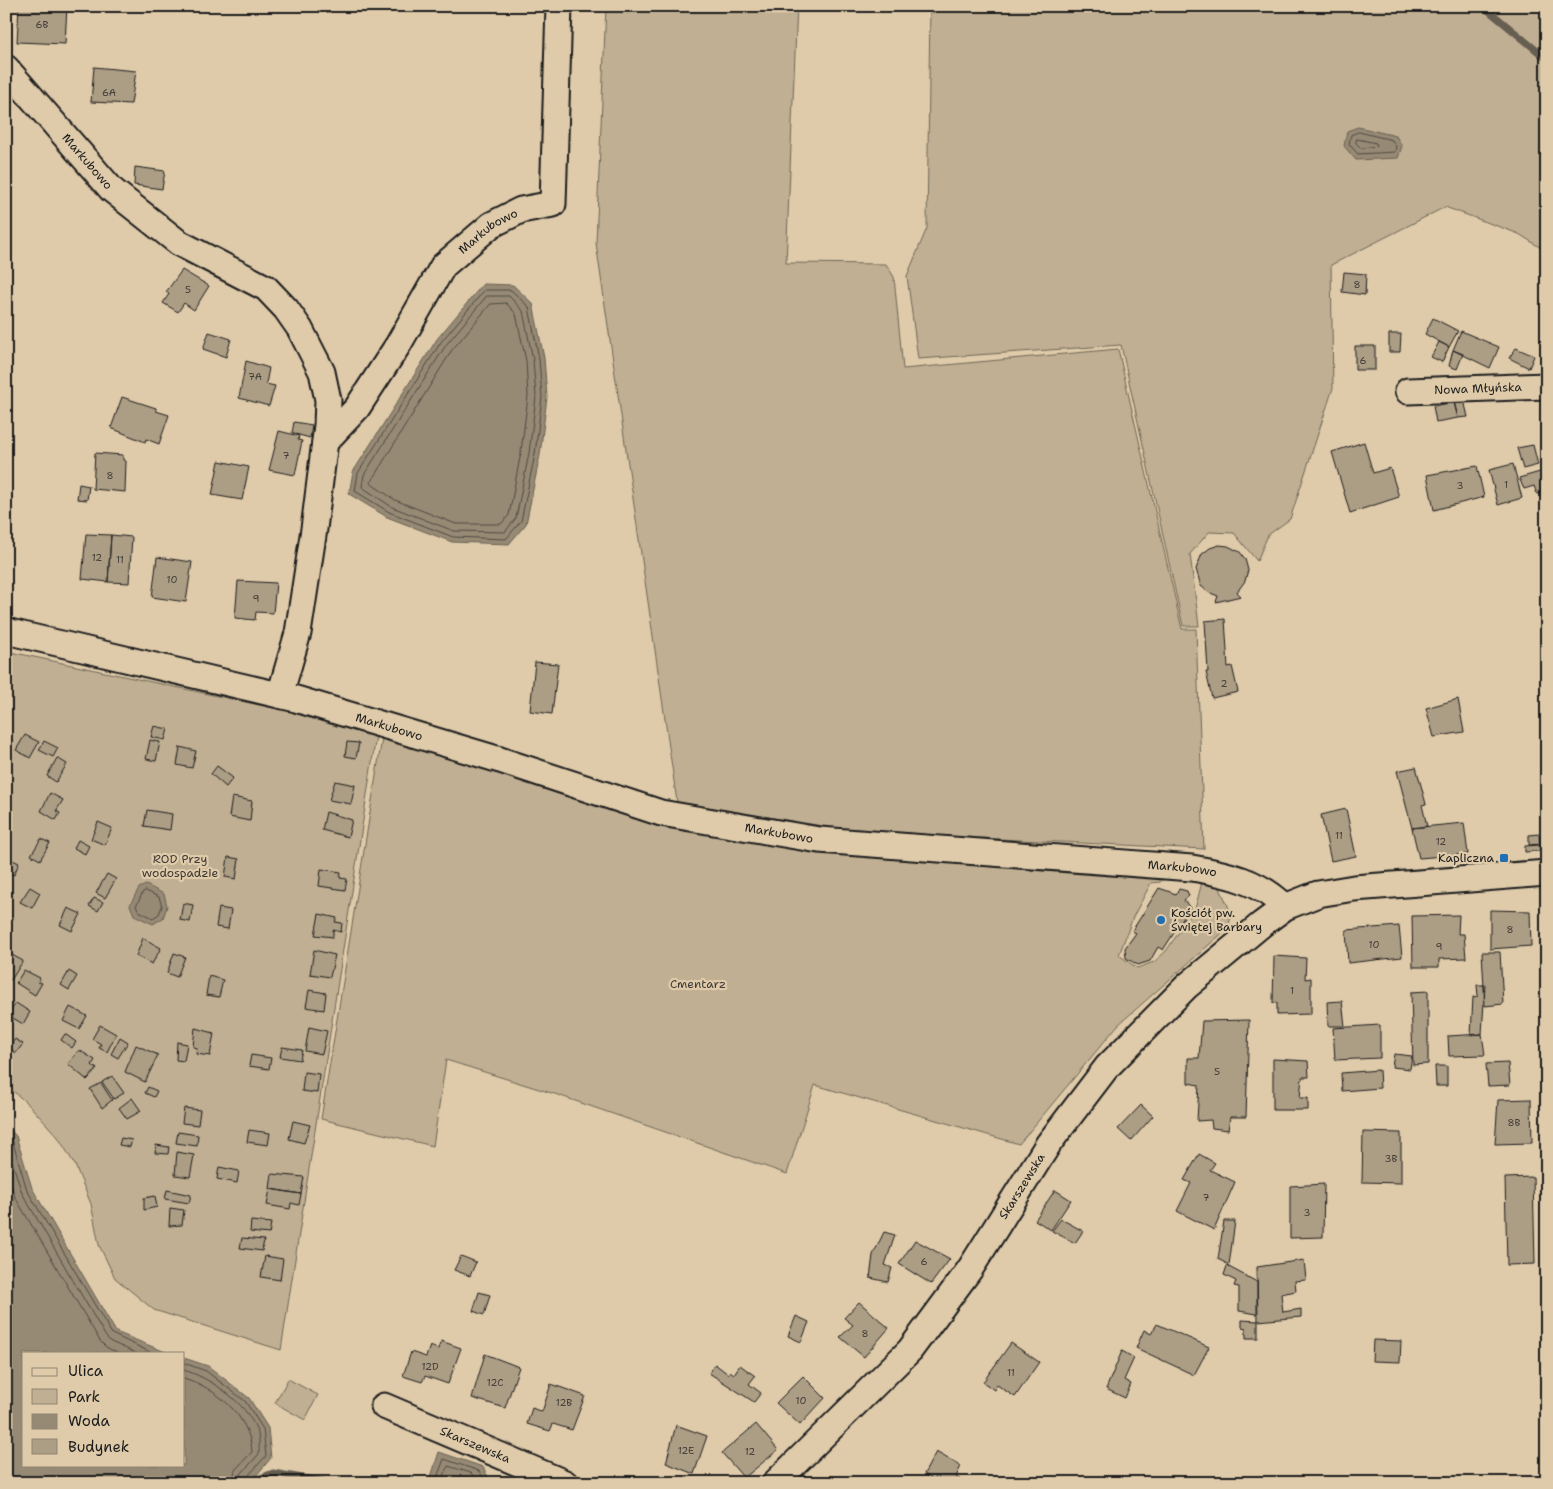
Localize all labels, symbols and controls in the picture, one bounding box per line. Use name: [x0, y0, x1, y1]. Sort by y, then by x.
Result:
house number: 6B: [36, 18, 49, 31]
house number: 6A: [102, 86, 116, 99]
street label: Markubowo: [59, 130, 116, 193]
street label: Markubowo: [455, 205, 520, 257]
house number: 8: [1354, 278, 1361, 291]
house number: 5: [185, 283, 191, 296]
house number: 6: [1360, 354, 1367, 367]
house number: 7A: [248, 370, 262, 383]
street label: Nowa Młyńska: [1434, 379, 1523, 398]
house number: 7: [283, 449, 290, 462]
house number: 8: [107, 469, 114, 482]
house number: 1: [1504, 478, 1508, 491]
house number: 3: [1457, 479, 1464, 492]
house number: 12: [92, 551, 102, 564]
house number: 11: [116, 553, 124, 566]
house number: 10: [167, 573, 177, 586]
house number: 9: [253, 592, 260, 605]
house number: 2: [1221, 677, 1228, 690]
street label: Markubowo: [354, 709, 425, 744]
street label: Markubowo: [743, 819, 815, 847]
house number: 11: [1335, 829, 1343, 842]
house number: 12: [1436, 835, 1446, 848]
place label: Kapliczna: [1438, 850, 1495, 866]
park label: ROD Przy wodospadzie: [142, 851, 218, 881]
marker: Kapliczna: [1498, 852, 1510, 864]
street label: Markubowo: [1147, 857, 1218, 880]
place label: Kościół pw. Świętej Barbary: [1171, 905, 1262, 935]
marker: Kościół pw. Świętej Barbary: [1155, 914, 1167, 926]
house number: 8: [1507, 923, 1514, 936]
house number: 10: [1369, 938, 1379, 951]
house number: 9: [1436, 940, 1443, 953]
park label: Cmentarz: [670, 976, 726, 992]
house number: 1: [1290, 984, 1294, 997]
house number: 5: [1214, 1065, 1220, 1078]
house number: 8B: [1508, 1116, 1521, 1129]
street label: Skarszewska: [995, 1150, 1049, 1222]
house number: 3B: [1385, 1152, 1398, 1165]
house number: 7: [1203, 1191, 1210, 1204]
house number: 3: [1304, 1206, 1311, 1219]
house number: 6: [921, 1255, 928, 1268]
house number: 8: [862, 1327, 869, 1340]
legend: [22, 1352, 185, 1466]
house number: 12D: [421, 1360, 439, 1373]
text: Ulica: [68, 1361, 104, 1381]
house number: 11: [1007, 1366, 1015, 1379]
house number: 12C: [487, 1376, 503, 1389]
text: Park: [68, 1387, 100, 1407]
house number: 10: [796, 1394, 806, 1407]
house number: 12B: [556, 1396, 572, 1409]
text: Woda: [68, 1411, 110, 1431]
street label: Skarszewska: [437, 1423, 513, 1467]
text: Budynek: [68, 1437, 129, 1457]
house number: 12E: [678, 1444, 694, 1457]
house number: 12: [745, 1445, 755, 1458]

